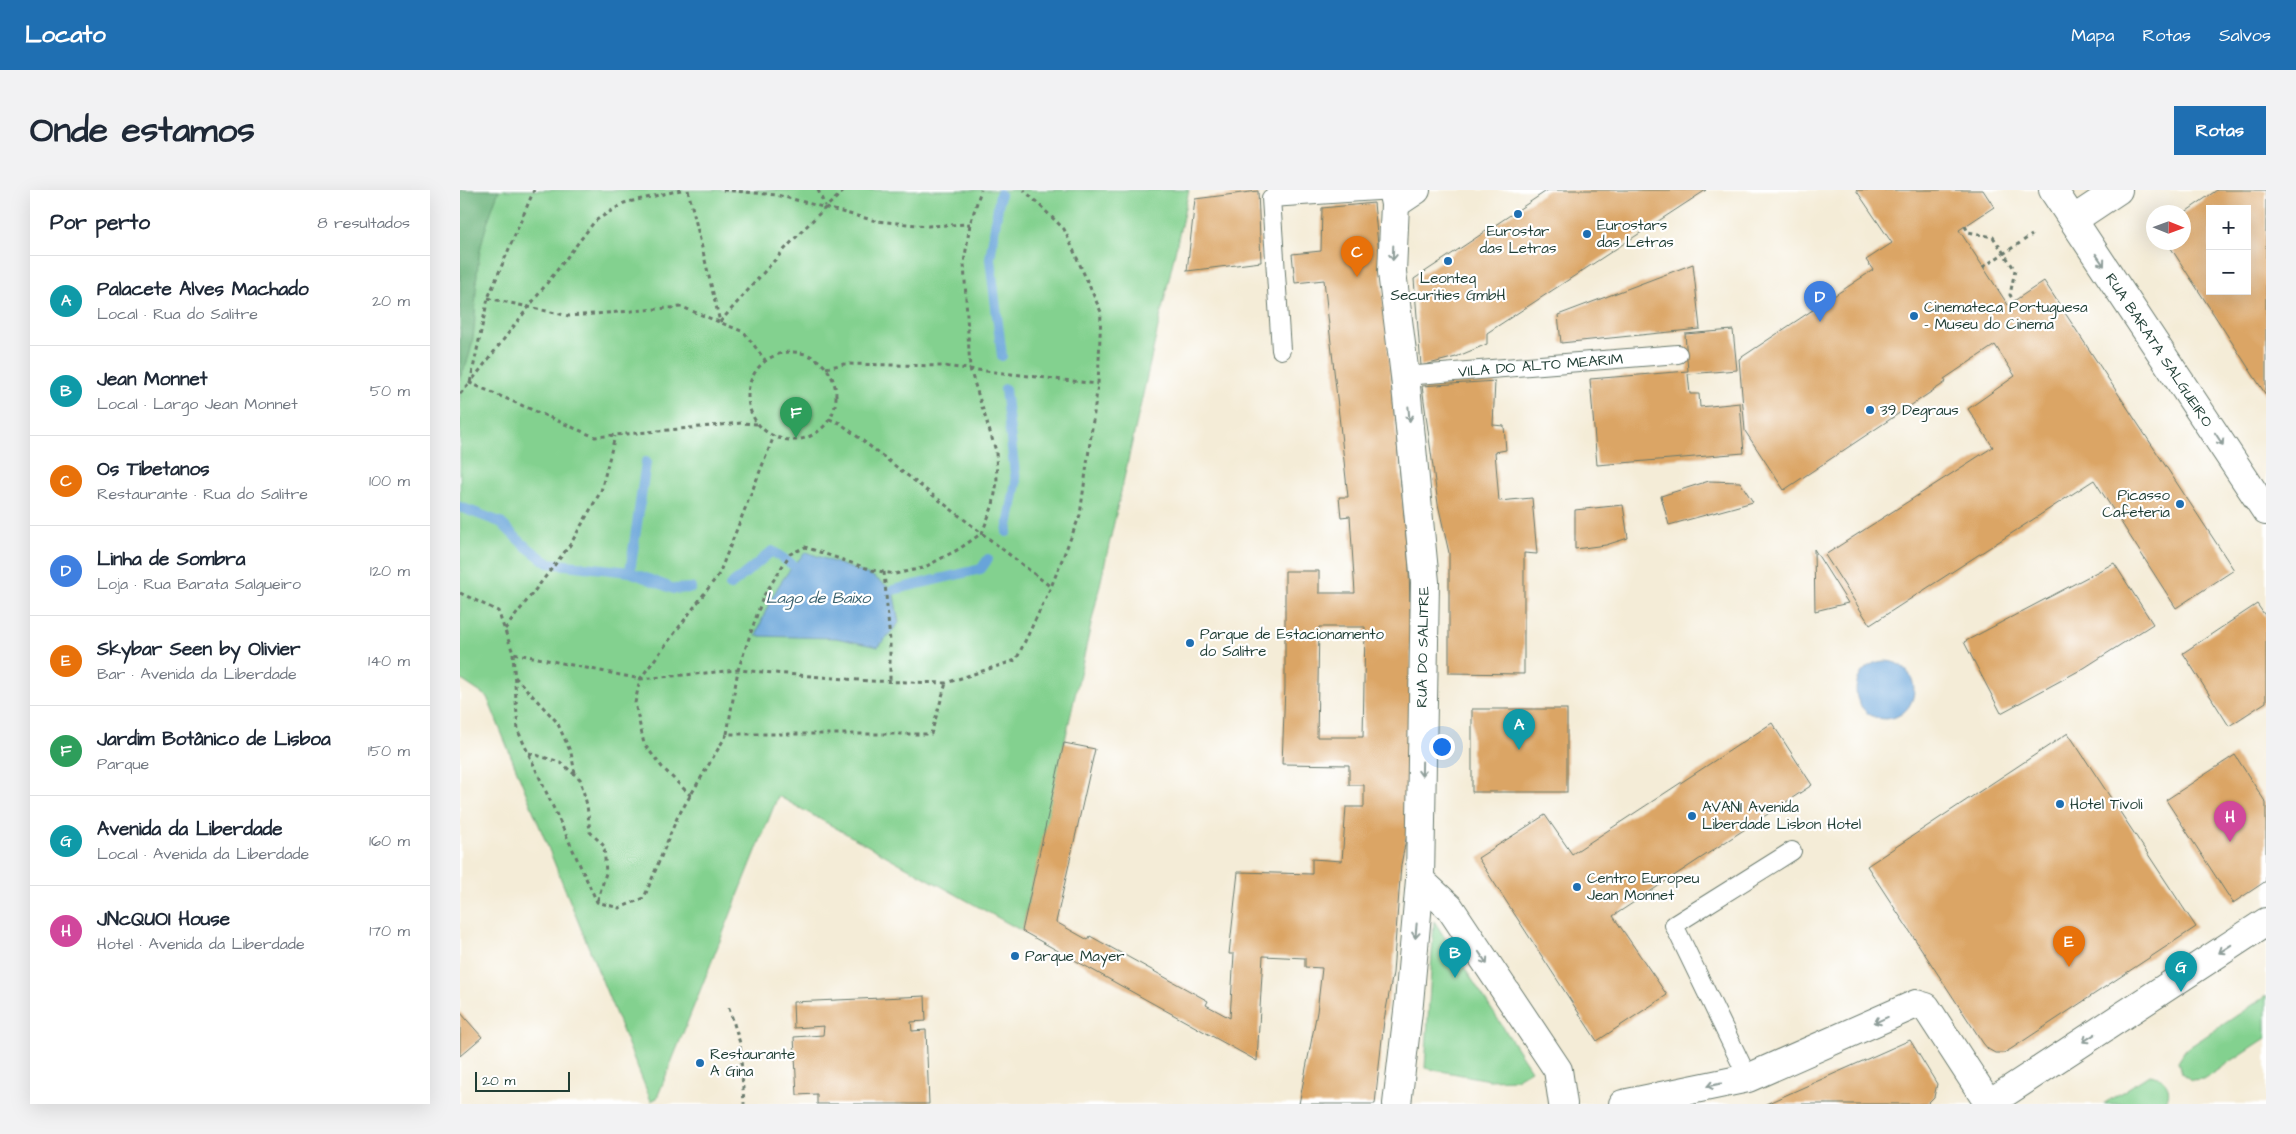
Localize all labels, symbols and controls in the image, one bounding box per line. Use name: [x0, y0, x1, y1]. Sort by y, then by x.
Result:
text: Locato: [25, 18, 106, 52]
text: Mapa: [2071, 23, 2115, 48]
text: Rotas: [2143, 23, 2191, 48]
text: Salvos: [2219, 23, 2271, 48]
text: Onde estamos: [30, 106, 255, 155]
button: Rotas: [2174, 106, 2266, 155]
north arrow: [2146, 205, 2191, 250]
map controls: [2206, 205, 2251, 295]
button: +: [2206, 205, 2251, 250]
text: Por perto: [50, 208, 150, 237]
marker: Eurostar das Letras: [1512, 208, 1524, 220]
text: 8 resultados: [317, 212, 410, 234]
place label: Eurostars das Letras: [1597, 215, 1674, 253]
place label: Eurostar das Letras: [1480, 221, 1557, 259]
marker: Eurostars das Letras: [1581, 228, 1593, 240]
pin: C: [1341, 236, 1373, 277]
one-way arrow: [1388, 244, 1398, 261]
button: −: [2206, 250, 2251, 295]
one-way arrow: [2095, 253, 2105, 267]
marker: Leonteq Securities GmbH: [1442, 255, 1454, 267]
place label: Leonteq Securities GmbH: [1391, 268, 1505, 306]
street label: RUA BARATA SALGUEIRO: [2100, 269, 2218, 431]
text: Palacete Alves Machado: [97, 276, 309, 303]
pin: D: [1804, 281, 1836, 322]
text: A: [61, 290, 71, 312]
text: 20 m: [372, 290, 410, 312]
place label: Cinemateca Portuguesa - Museu do Cinema: [1924, 297, 2088, 335]
text: Local · Rua do Salitre: [97, 303, 258, 325]
marker: Cinemateca Portuguesa - Museu do Cinema: [1908, 310, 1920, 322]
street label: VILA DO ALTO MEARIM: [1457, 348, 1624, 382]
text: Jean Monnet: [97, 366, 207, 393]
text: B: [60, 380, 72, 402]
text: 50 m: [370, 380, 410, 402]
text: Local · Largo Jean Monnet: [97, 393, 298, 415]
pin: F: [780, 397, 812, 438]
place label: 39 Degraus: [1880, 400, 1959, 422]
marker: 39 Degraus: [1864, 404, 1876, 416]
one-way arrow: [1404, 406, 1413, 422]
one-way arrow: [2214, 432, 2224, 446]
text: Os Tibetanos: [97, 456, 210, 483]
text: C: [60, 470, 72, 492]
text: 100 m: [369, 470, 410, 492]
text: Restaurante · Rua do Salitre: [97, 483, 308, 505]
place label: Picasso Cafeteria: [2102, 485, 2171, 523]
marker: Picasso Cafeteria: [2174, 498, 2186, 510]
text: Linha de Sombra: [97, 546, 245, 573]
text: D: [61, 560, 71, 582]
text: 120 m: [370, 560, 410, 582]
text: Loja · Rua Barata Salgueiro: [97, 573, 301, 595]
street label: RUA DO SALITRE: [1411, 586, 1435, 708]
water label: Lago de Baixo: [766, 587, 871, 610]
place label: Parque de Estacionamento do Salitre: [1200, 624, 1385, 662]
text: Skybar Seen by Olivier: [97, 636, 300, 663]
marker: Parque de Estacionamento do Salitre: [1184, 637, 1196, 649]
text: E: [61, 650, 71, 672]
text: 140 m: [368, 650, 410, 672]
text: Bar · Avenida da Liberdade: [97, 663, 297, 685]
pin: A: [1503, 709, 1535, 750]
text: Jardim Botânico de Lisboa: [97, 726, 331, 753]
your location: [1429, 734, 1455, 760]
text: F: [60, 740, 72, 762]
text: 150 m: [368, 740, 410, 762]
text: Parque: [97, 753, 149, 775]
one-way arrow: [1417, 760, 1426, 776]
place label: Hotel Tivoli: [2070, 794, 2143, 815]
place label: AVANI Avenida Liberdade Lisbon Hotel: [1702, 797, 1861, 835]
marker: Hotel Tivoli: [2054, 798, 2066, 810]
pin: H: [2214, 801, 2246, 842]
marker: AVANI Avenida Liberdade Lisbon Hotel: [1686, 810, 1698, 822]
text: Avenida da Liberdade: [97, 816, 283, 843]
text: G: [60, 830, 72, 852]
text: 160 m: [369, 830, 410, 852]
text: Local · Avenida da Liberdade: [97, 843, 309, 865]
place label: Centro Europeu Jean Monnet: [1587, 868, 1700, 906]
marker: Centro Europeu Jean Monnet: [1571, 881, 1583, 893]
text: JNcQUOI House: [97, 906, 230, 933]
text: H: [61, 920, 71, 942]
text: 170 m: [369, 920, 410, 942]
one-way arrow: [1411, 923, 1420, 939]
pin: E: [2053, 926, 2085, 967]
text: Hotel · Avenida da Liberdade: [97, 933, 305, 955]
pin: B: [1439, 937, 1471, 978]
one-way arrow: [2219, 944, 2233, 954]
place label: Parque Mayer: [1025, 946, 1125, 968]
marker: Parque Mayer: [1009, 950, 1021, 962]
one-way arrow: [1478, 951, 1488, 965]
pin: G: [2165, 951, 2197, 992]
one-way arrow: [1874, 1015, 1889, 1025]
one-way arrow: [2083, 1033, 2097, 1043]
place label: Restaurante A Gina: [710, 1044, 795, 1082]
marker: Restaurante A Gina: [694, 1057, 706, 1069]
scale bar: [475, 1069, 570, 1092]
text: 20 m: [482, 1071, 515, 1091]
one-way arrow: [1706, 1081, 1722, 1090]

